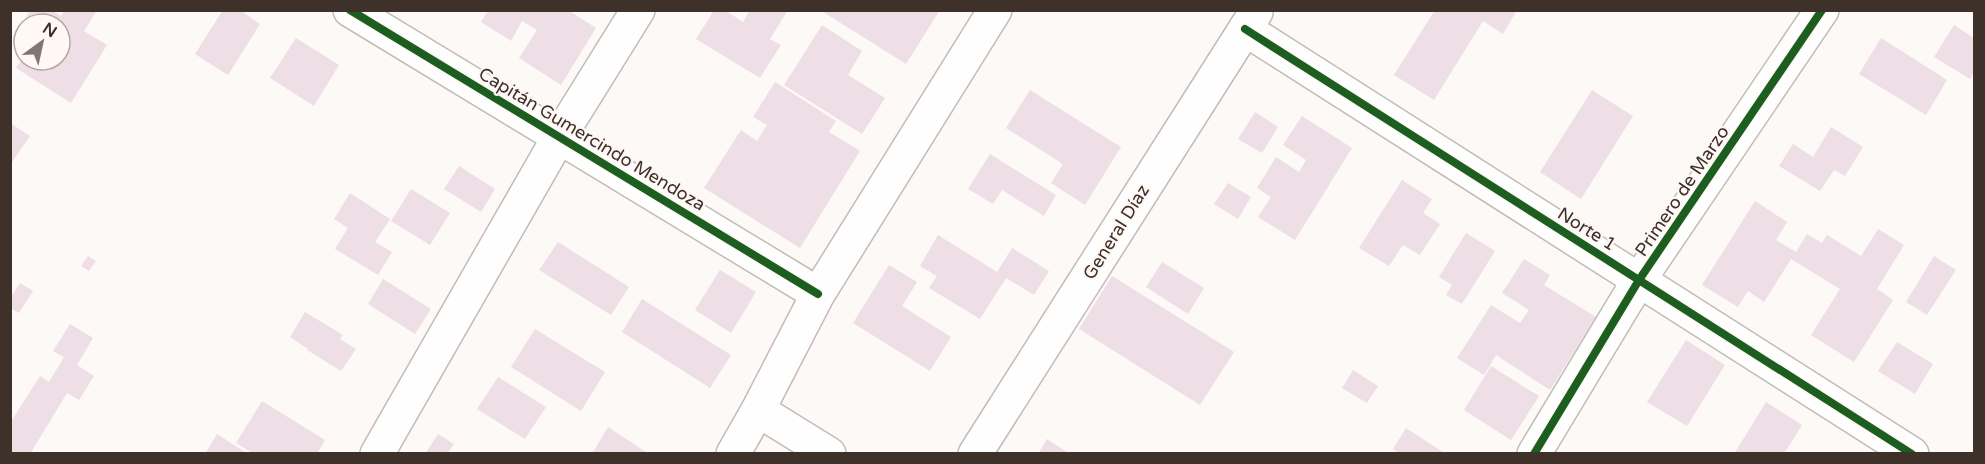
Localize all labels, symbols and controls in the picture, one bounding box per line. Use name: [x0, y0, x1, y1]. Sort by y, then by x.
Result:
north arrow: [12, 12, 72, 72]
text: N: [39, 18, 60, 42]
street label: Capitán Gumercindo Mendoza: [475, 62, 709, 216]
street label: Primero de Marzo: [1630, 121, 1734, 261]
street label: General Díaz: [1078, 180, 1154, 284]
street label: Norte 1: [1554, 202, 1620, 256]

